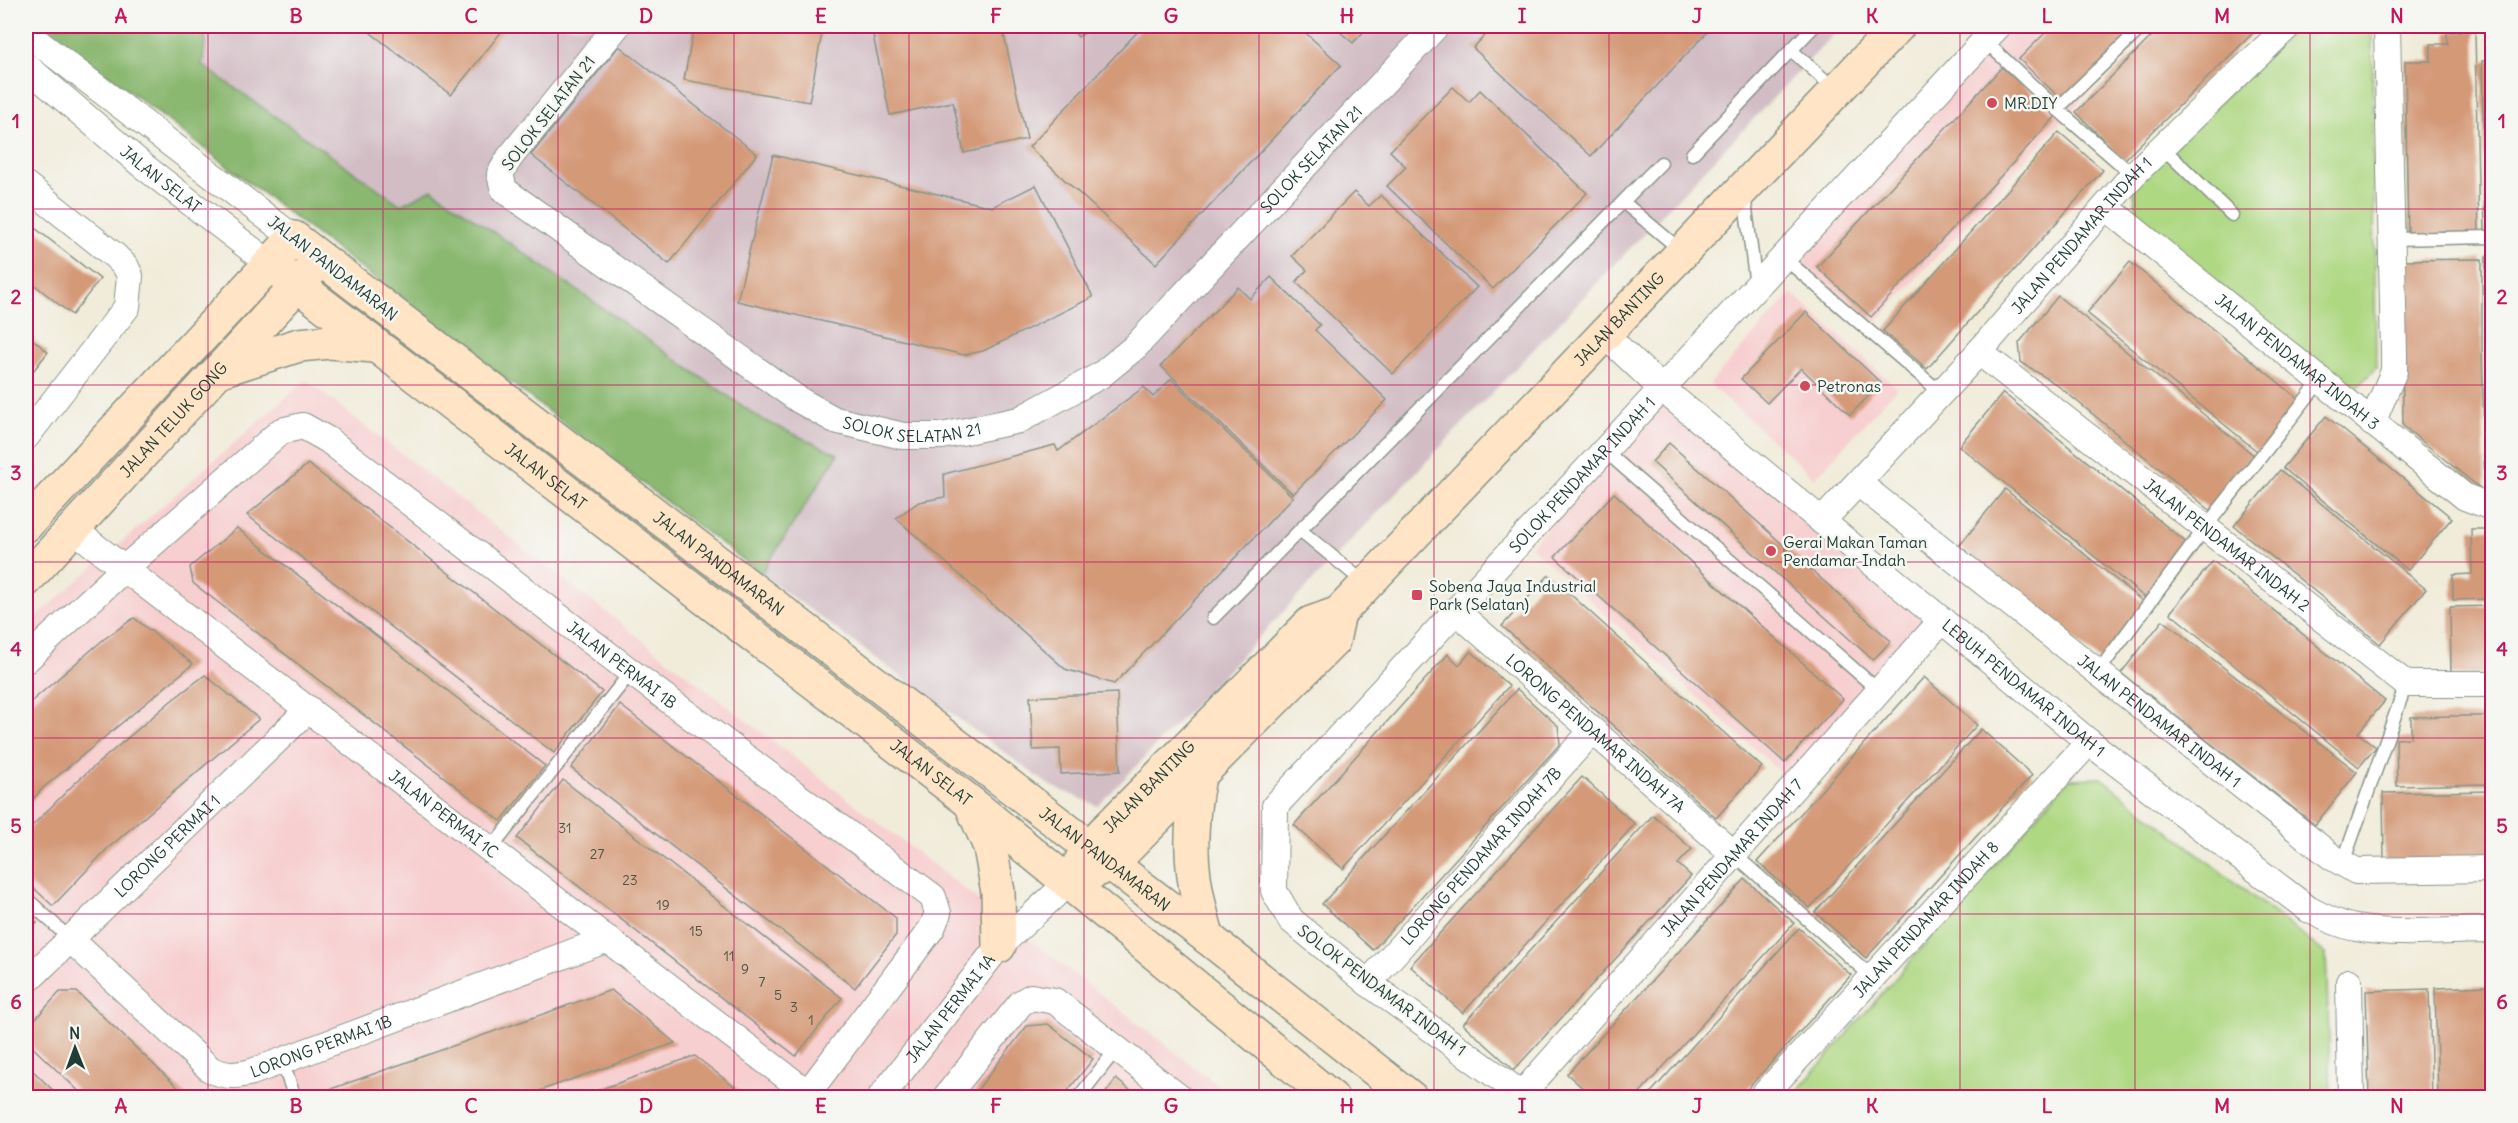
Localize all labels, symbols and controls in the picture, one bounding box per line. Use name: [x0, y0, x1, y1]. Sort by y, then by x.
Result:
text: A: [115, 3, 128, 28]
text: B: [289, 3, 303, 28]
text: C: [464, 3, 478, 28]
text: D: [639, 3, 653, 28]
text: E: [815, 3, 827, 28]
text: F: [990, 3, 1002, 28]
text: G: [1164, 3, 1178, 28]
text: H: [1340, 3, 1354, 28]
text: I: [1518, 3, 1527, 28]
text: J: [1692, 3, 1703, 28]
text: K: [1866, 3, 1879, 28]
text: L: [2042, 3, 2053, 28]
text: M: [2214, 3, 2230, 28]
text: N: [2390, 3, 2404, 28]
street label: SOLOK SELATAN 21: [497, 52, 599, 174]
place label: MR.DIY: [2004, 93, 2057, 113]
marker: MR.DIY: [1985, 96, 1999, 110]
street label: SOLOK SELATAN 21: [1256, 101, 1366, 217]
text: 1: [12, 108, 20, 133]
text: 1: [2498, 108, 2506, 133]
street label: JALAN SELAT: [116, 141, 205, 217]
street label: JALAN PENDAMAR INDAH 1: [2007, 152, 2156, 318]
street label: JALAN PANDAMARAN: [264, 211, 402, 325]
street label: JALAN BANTING: [1570, 268, 1668, 370]
text: 2: [11, 284, 22, 309]
text: 2: [2497, 284, 2508, 309]
street label: JALAN PENDAMAR INDAH 3: [2211, 289, 2384, 434]
street label: JALAN TELUK GONG: [116, 358, 232, 481]
place label: Petronas: [1817, 376, 1881, 396]
marker: Petronas: [1798, 379, 1812, 393]
street label: SOLOK PENDAMAR INDAH 1: [1505, 392, 1659, 557]
street label: SOLOK SELATAN 21: [841, 412, 983, 446]
street label: JALAN SELAT: [501, 439, 591, 514]
text: 3: [10, 460, 22, 485]
text: 3: [2496, 460, 2508, 485]
street label: JALAN PENDAMAR INDAH 2: [2140, 474, 2314, 616]
street label: JALAN PANDAMARAN: [650, 507, 788, 620]
place label: Gerai Makan Taman Pendamar Indah: [1783, 532, 1927, 570]
marker: Gerai Makan Taman Pendamar Indah: [1764, 544, 1778, 558]
place label: Sobena Jaya Industrial Park (Selatan): [1429, 576, 1596, 614]
marker: Sobena Jaya Industrial Park (Selatan): [1410, 588, 1424, 602]
street label: LEBUH PENDAMAR INDAH 1: [1938, 615, 2109, 761]
street label: JALAN PERMAI 1B: [563, 617, 681, 713]
text: 4: [10, 636, 22, 661]
text: 4: [2496, 636, 2508, 661]
street label: LORONG PENDAMAR INDAH 7A: [1502, 649, 1689, 817]
street label: JALAN PENDAMAR INDAH 1: [2074, 650, 2245, 792]
street label: JALAN SELAT: [886, 735, 976, 810]
street label: JALAN BANTING: [1099, 736, 1199, 837]
street label: LORONG PENDAMAR INDAH 7B: [1396, 763, 1565, 949]
street label: JALAN PERMAI 1C: [385, 765, 502, 862]
street label: JALAN PENDAMAR INDAH 7: [1656, 774, 1807, 941]
street label: LORONG PERMAI 1: [110, 790, 224, 901]
street label: JALAN PANDAMARAN: [1035, 803, 1174, 915]
text: 5: [10, 813, 22, 838]
text: 5: [2496, 813, 2508, 838]
house number: 31: [558, 819, 572, 837]
street label: JALAN PENDAMAR INDAH 8: [1849, 837, 2003, 1002]
house number: 27: [590, 845, 604, 863]
house number: 23: [622, 871, 638, 889]
house number: 19: [656, 896, 670, 914]
street label: SOLOK PENDAMAR INDAH 1: [1294, 920, 1470, 1060]
house number: 15: [689, 922, 703, 940]
house number: 11: [723, 947, 735, 965]
street label: JALAN PERMAI 1A: [902, 950, 999, 1067]
house number: 9: [741, 960, 749, 978]
house number: 7: [759, 973, 766, 991]
house number: 5: [774, 986, 782, 1004]
text: 6: [10, 989, 22, 1014]
text: 6: [2496, 989, 2508, 1014]
house number: 3: [790, 998, 798, 1016]
street label: LORONG PERMAI 1B: [247, 1011, 395, 1082]
house number: 1: [808, 1011, 814, 1029]
north arrow: [45, 1018, 105, 1078]
text: N: [69, 1023, 80, 1043]
text: A: [115, 1093, 128, 1118]
text: B: [289, 1093, 303, 1118]
text: C: [464, 1093, 478, 1118]
text: D: [639, 1093, 653, 1118]
text: E: [815, 1093, 827, 1118]
text: F: [990, 1093, 1002, 1118]
text: G: [1164, 1093, 1178, 1118]
text: H: [1340, 1093, 1354, 1118]
text: I: [1518, 1093, 1527, 1118]
text: J: [1692, 1093, 1703, 1118]
text: K: [1866, 1093, 1879, 1118]
text: L: [2042, 1093, 2053, 1118]
text: M: [2214, 1093, 2230, 1118]
text: N: [2390, 1093, 2404, 1118]

